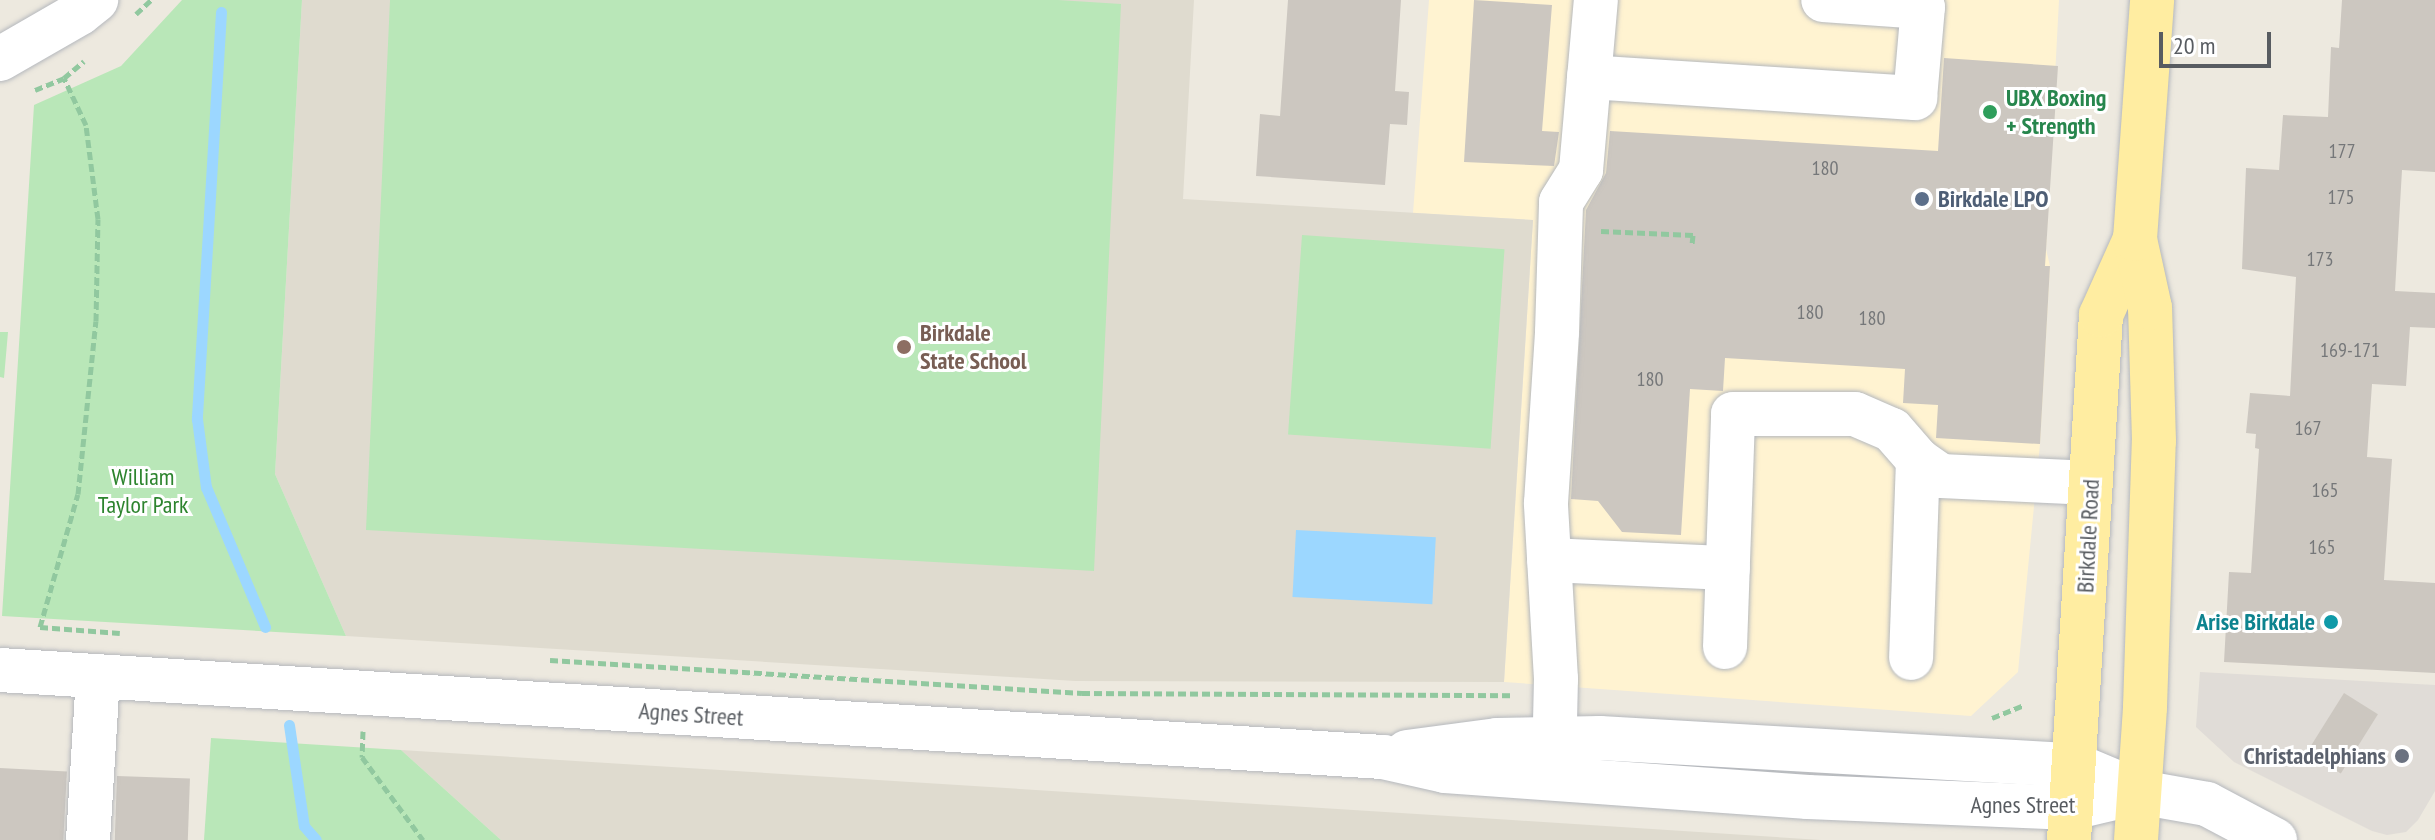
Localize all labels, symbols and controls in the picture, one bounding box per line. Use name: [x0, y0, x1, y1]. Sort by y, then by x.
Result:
scale bar: [2163, 16, 2275, 66]
text: 20 m: [2173, 30, 2215, 61]
place label: UBX Boxing + Strength: [2006, 84, 2107, 140]
marker: UBX Boxing + Strength: [1981, 103, 1999, 121]
house number: 177: [2329, 139, 2355, 163]
house number: 180: [1812, 156, 1838, 180]
place label: Birkdale LPO: [1938, 185, 2048, 213]
house number: 175: [2328, 185, 2354, 209]
marker: Birkdale LPO: [1913, 190, 1931, 208]
house number: 173: [2307, 247, 2333, 271]
house number: 180: [1797, 300, 1823, 324]
house number: 180: [1859, 306, 1885, 330]
place label: Birkdale State School: [920, 319, 1027, 375]
marker: Birkdale State School: [895, 338, 913, 356]
house number: 169-171: [2320, 338, 2380, 362]
house number: 180: [1637, 367, 1663, 391]
house number: 167: [2295, 416, 2321, 440]
park label: William Taylor Park: [98, 463, 188, 519]
street label: Birkdale Road: [2071, 478, 2105, 594]
house number: 165: [2312, 478, 2338, 502]
house number: 165: [2309, 535, 2335, 559]
place label: Arise Birkdale: [2196, 608, 2315, 636]
marker: Arise Birkdale: [2322, 613, 2340, 631]
street label: Agnes Street: [638, 696, 744, 732]
place label: Christadelphians: [2244, 742, 2386, 770]
marker: Christadelphians: [2393, 747, 2411, 765]
street label: Agnes Street: [1971, 791, 2075, 819]

